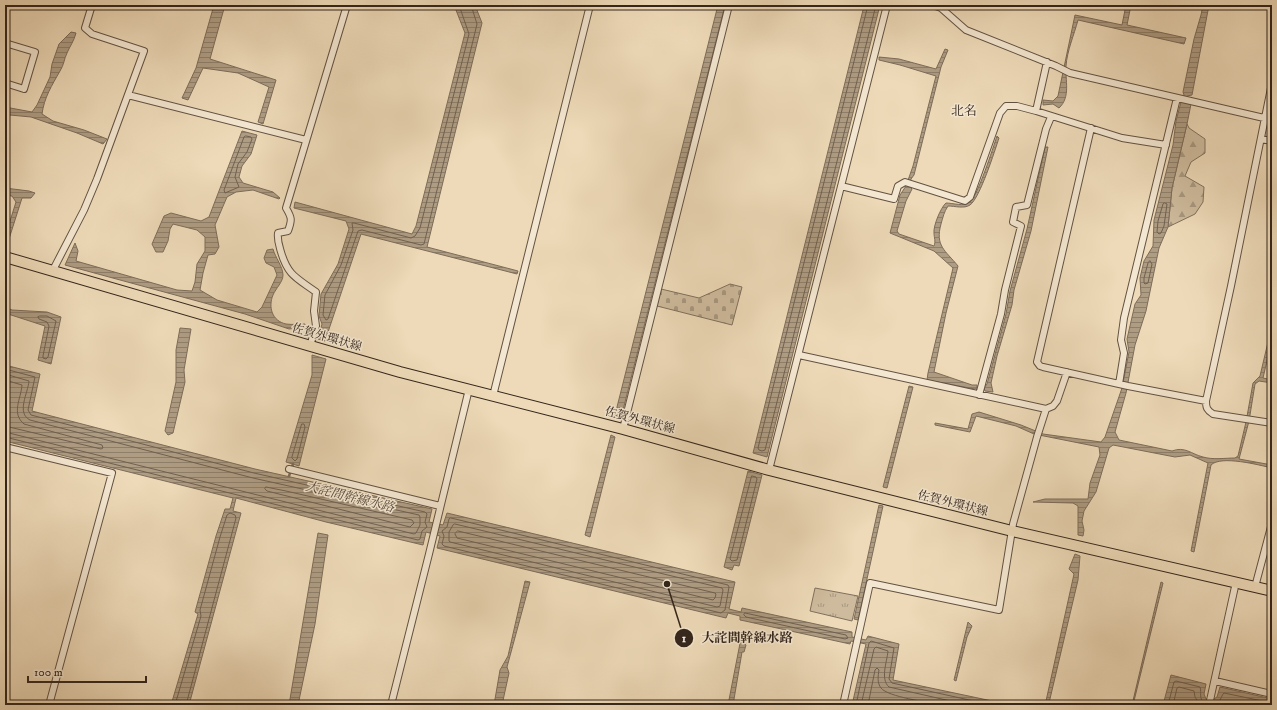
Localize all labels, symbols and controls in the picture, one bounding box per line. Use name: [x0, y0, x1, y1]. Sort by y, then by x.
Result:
district label: 北名: [951, 103, 977, 119]
street label: 佐賀外環状線: [290, 320, 364, 355]
street label: 佐賀外環状線: [603, 404, 677, 437]
water label: 大詫間幹線水路: [304, 478, 397, 516]
street label: 佐賀外環状線: [916, 487, 990, 519]
callout: 大詫間幹線水路: [674, 625, 801, 650]
text: 大詫間幹線水路: [701, 630, 793, 646]
text: 1: [682, 631, 687, 646]
scale bar: [28, 658, 146, 684]
text: 100 m: [34, 665, 63, 680]

